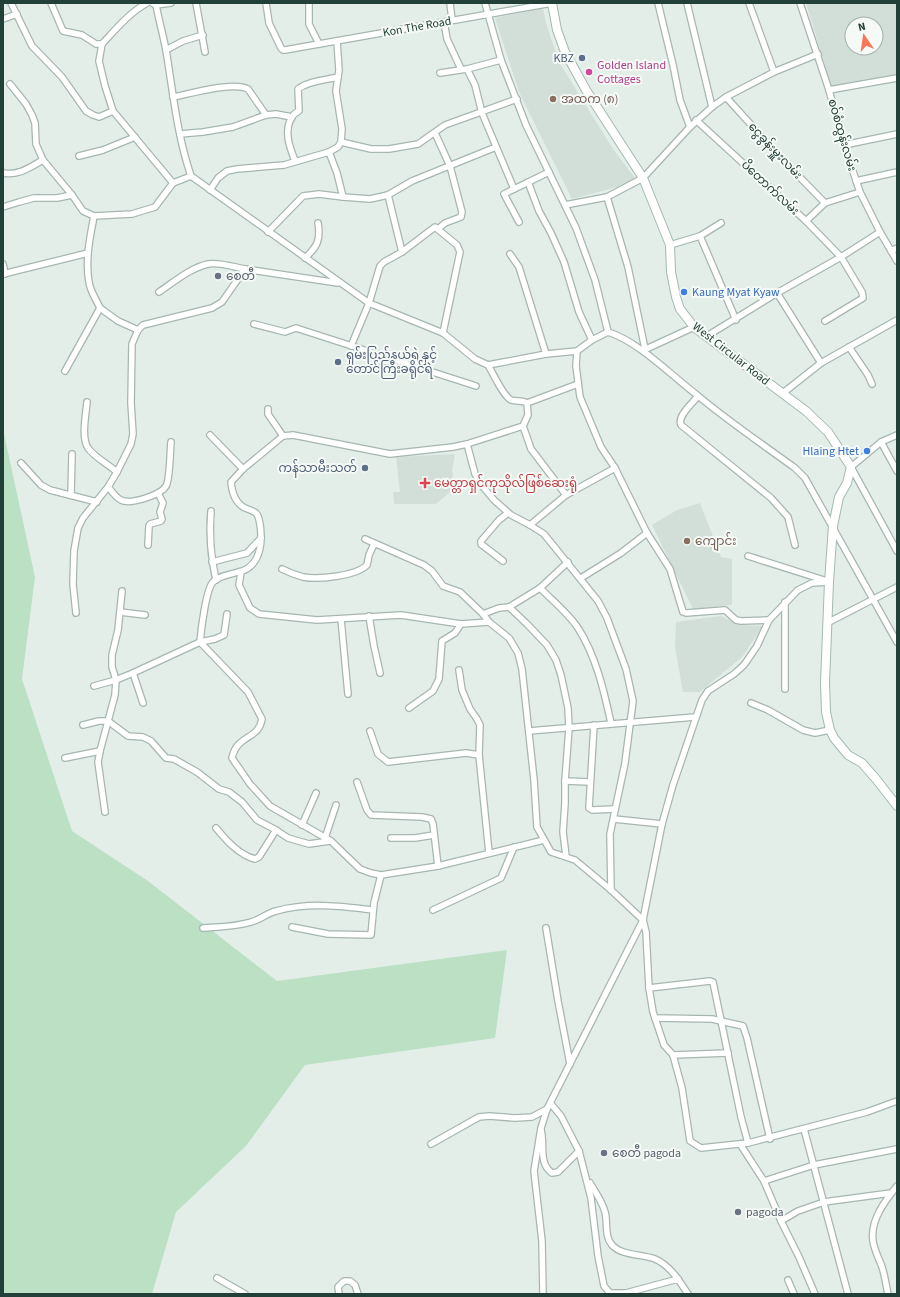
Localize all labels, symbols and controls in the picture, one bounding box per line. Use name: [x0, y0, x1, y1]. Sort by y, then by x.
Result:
street label: Kon The Road: [381, 13, 453, 41]
north arrow: [844, 16, 884, 56]
text: N: [857, 19, 867, 35]
place label: KBZ: [554, 50, 574, 67]
marker: KBZ: [577, 53, 587, 63]
place label: Golden Island Cottages: [597, 57, 666, 88]
marker: Golden Island Cottages: [584, 67, 594, 77]
place label: အထက (၈): [561, 91, 618, 108]
marker: အထက (၈): [548, 94, 558, 104]
street label: စဝ်စံထွန်းလမ်း: [823, 97, 861, 173]
street label: ငွေခွန်းမှူးလမ်း: [743, 118, 807, 184]
street label: ပိတောက်လမ်း: [737, 156, 803, 219]
place label: စေတီ: [226, 267, 255, 285]
marker: စေတီ: [213, 271, 223, 281]
place label: Kaung Myat Kyaw: [692, 284, 780, 301]
marker: Kaung Myat Kyaw: [679, 287, 689, 297]
street label: West Circular Road: [689, 318, 773, 390]
place label: ရှမ်းပြည်နယ်ရဲ နှင့် တောင်ကြီးခရိုင်ရဲ: [346, 346, 437, 379]
marker: ရှမ်းပြည်နယ်ရဲ နှင့် တောင်ကြီးခရိုင်ရဲ: [333, 357, 343, 367]
place label: Hlaing Htet: [802, 443, 859, 460]
marker: Hlaing Htet: [862, 446, 872, 456]
place label: ကန်သာမီးသတ်: [278, 459, 357, 478]
marker: ကန်သာမီးသတ်: [360, 463, 370, 473]
place label: မေတ္တာရှင်ကုသိုလ်ဖြစ်ဆေးရုံ: [434, 474, 577, 493]
marker: မေတ္တာရှင်ကုသိုလ်ဖြစ်ဆေးရုံ: [419, 477, 431, 489]
place label: ကျောင်း: [695, 532, 736, 551]
marker: ကျောင်း: [682, 536, 692, 546]
place label: စေတီ pagoda: [612, 1144, 681, 1162]
marker: စေတီ pagoda: [599, 1148, 609, 1158]
place label: pagoda: [746, 1204, 784, 1221]
marker: pagoda: [733, 1207, 743, 1217]

